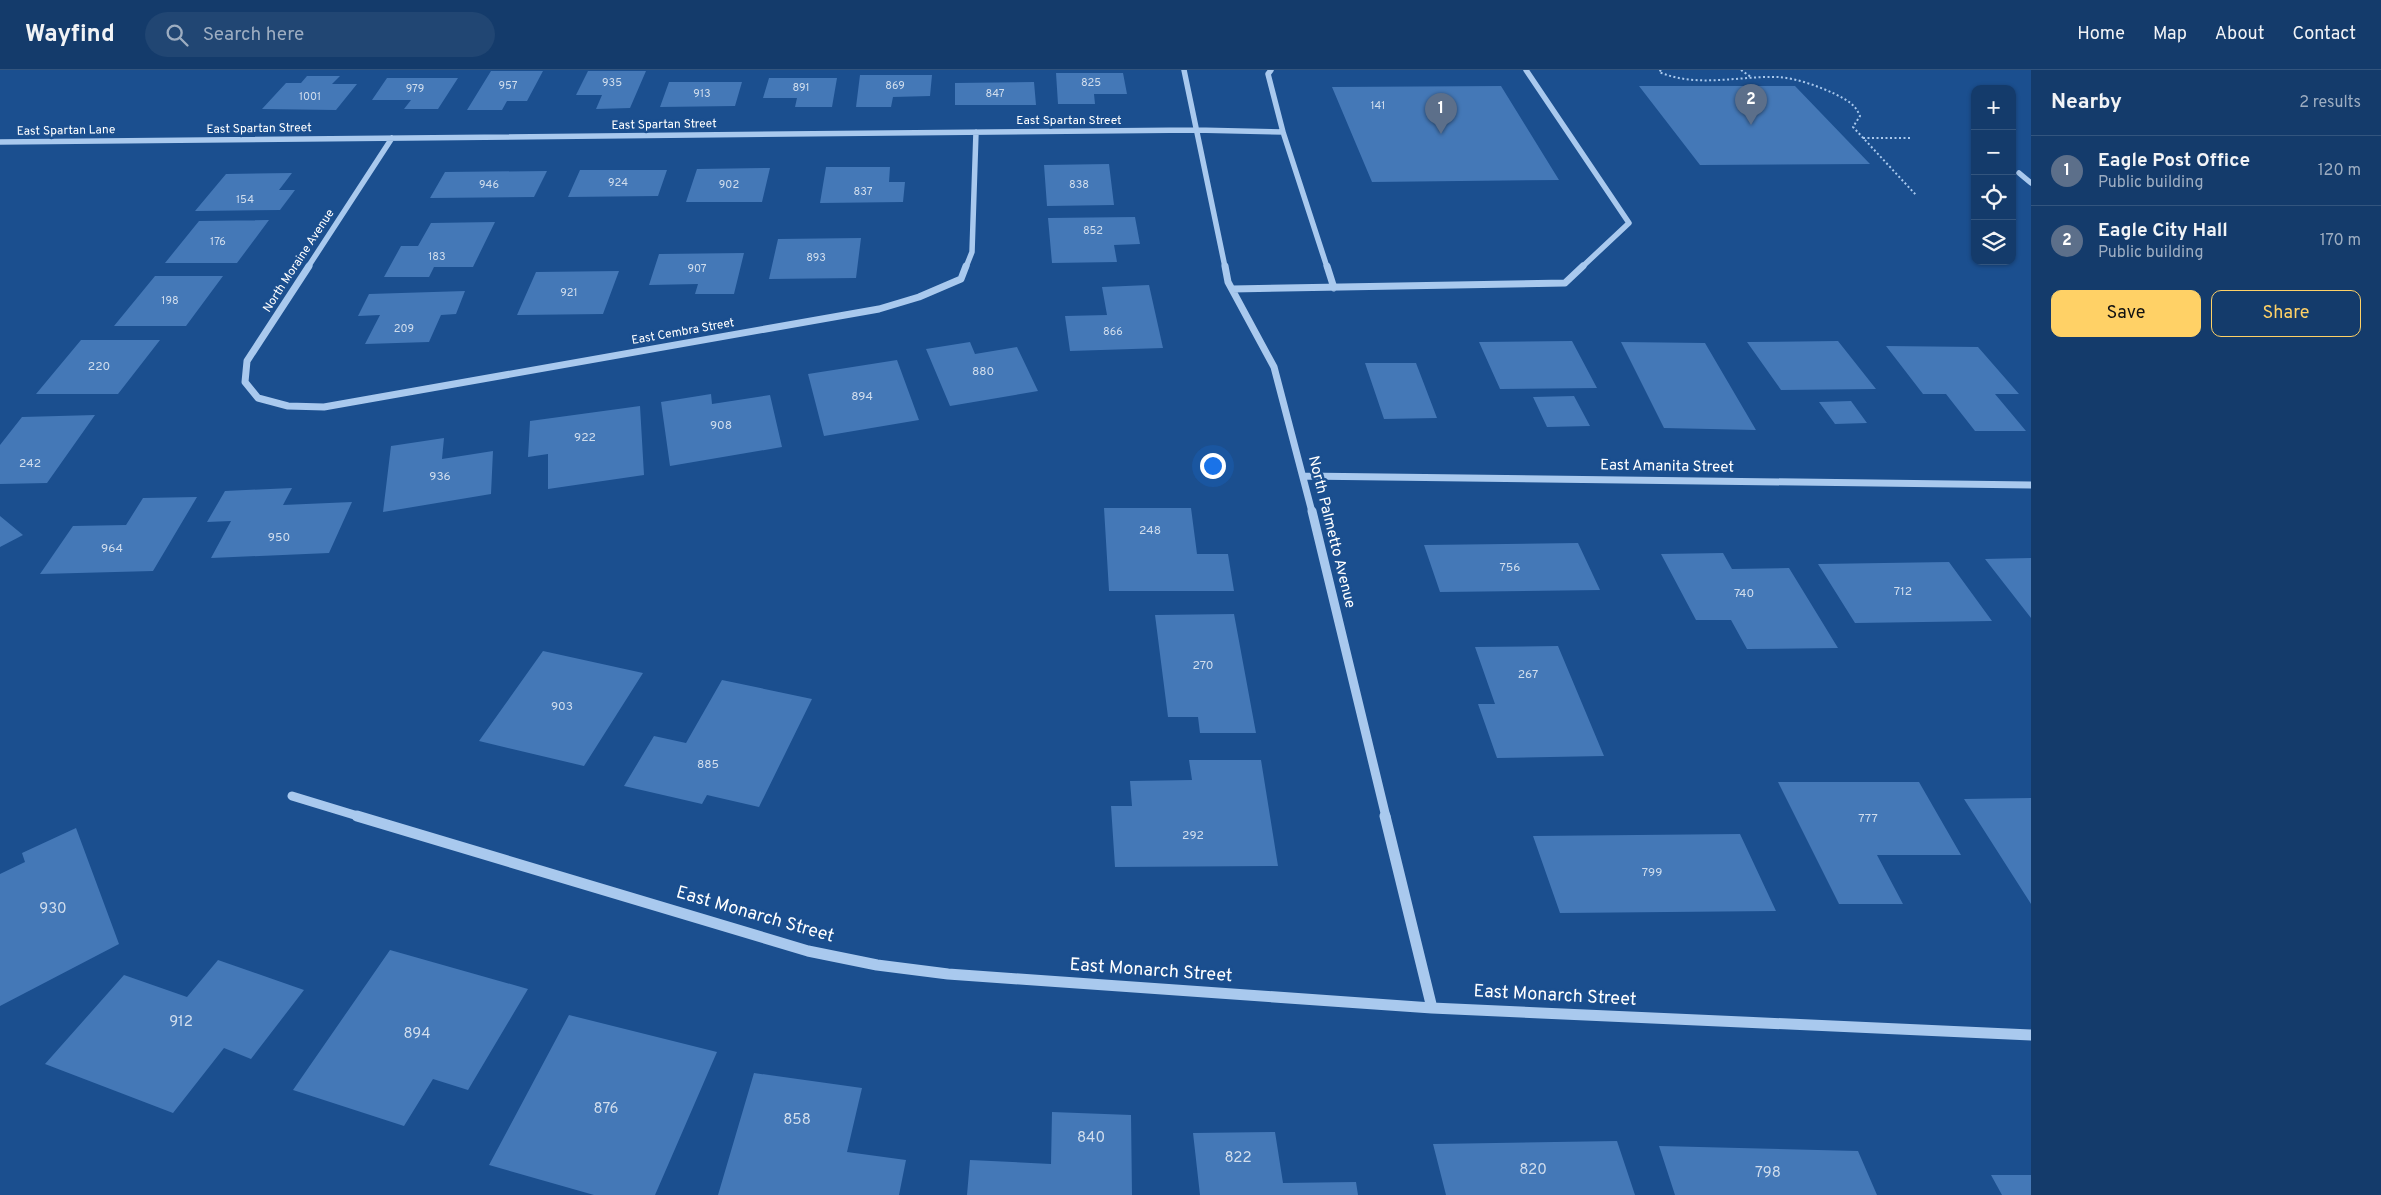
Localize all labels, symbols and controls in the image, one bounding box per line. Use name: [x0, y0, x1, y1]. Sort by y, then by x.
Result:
search box: [145, 12, 495, 57]
text: Wayfind: [25, 20, 115, 50]
icon: search: [163, 21, 191, 49]
text: Search here: [203, 23, 304, 47]
text: Home: [2077, 23, 2125, 46]
text: Map: [2153, 23, 2187, 46]
text: About: [2215, 23, 2264, 46]
text: Contact: [2292, 23, 2356, 46]
house number: 935: [602, 76, 622, 90]
house number: 825: [1081, 76, 1101, 90]
house number: 957: [498, 79, 518, 93]
house number: 869: [885, 79, 905, 93]
house number: 891: [792, 81, 810, 95]
house number: 979: [406, 82, 424, 96]
pin: 2: [1735, 84, 1767, 125]
map controls: [1971, 85, 2016, 265]
button: +: [1971, 85, 2016, 130]
house number: 913: [693, 87, 711, 101]
house number: 847: [985, 87, 1005, 101]
text: Nearby: [2051, 89, 2122, 116]
house number: 1001: [299, 90, 321, 104]
pin: 1: [1425, 93, 1457, 134]
text: 2 results: [2299, 93, 2361, 113]
house number: 141: [1371, 99, 1385, 113]
street label: East Spartan Street: [1016, 113, 1122, 129]
street label: East Spartan Street: [611, 116, 717, 134]
street label: East Spartan Street: [206, 120, 312, 138]
street label: East Spartan Lane: [16, 122, 116, 140]
button: −: [1971, 130, 2016, 175]
text: Eagle Post Office: [2098, 149, 2250, 173]
text: 1: [2064, 161, 2070, 181]
text: 120 m: [2318, 161, 2361, 181]
text: Public building: [2098, 173, 2203, 193]
button: locate: [1971, 175, 2016, 220]
house number: 924: [608, 176, 628, 190]
house number: 946: [479, 178, 499, 192]
house number: 902: [719, 178, 739, 192]
house number: 838: [1069, 178, 1089, 192]
house number: 837: [854, 185, 873, 199]
house number: 154: [236, 193, 254, 207]
street label: North Moraine Avenue: [260, 206, 338, 316]
text: Eagle City Hall: [2098, 219, 2228, 243]
button: layers: [1971, 220, 2016, 265]
house number: 852: [1083, 224, 1103, 238]
text: 2: [2062, 231, 2072, 251]
text: 170 m: [2320, 231, 2361, 251]
house number: 176: [210, 235, 226, 249]
text: Public building: [2098, 243, 2203, 263]
house number: 183: [428, 250, 446, 264]
house number: 893: [806, 251, 826, 265]
house number: 907: [688, 262, 707, 276]
house number: 921: [560, 286, 578, 300]
button: Save: [2051, 290, 2201, 337]
button: Share: [2211, 290, 2361, 337]
house number: 198: [161, 294, 179, 308]
street label: East Cembra Street: [630, 315, 736, 349]
house number: 209: [394, 322, 414, 336]
house number: 866: [1103, 325, 1123, 339]
house number: 220: [88, 359, 110, 375]
house number: 880: [972, 364, 994, 380]
house number: 894: [851, 389, 873, 405]
house number: 908: [710, 418, 732, 434]
house number: 922: [574, 430, 596, 446]
your location: [1200, 453, 1226, 479]
street label: North Palmetto Avenue: [1303, 454, 1359, 610]
house number: 242: [19, 456, 41, 472]
street label: East Amanita Street: [1600, 456, 1734, 478]
house number: 936: [429, 469, 451, 485]
house number: 248: [1139, 523, 1161, 539]
house number: 950: [268, 530, 290, 546]
house number: 964: [101, 541, 123, 557]
house number: 756: [1500, 560, 1520, 576]
house number: 712: [1894, 584, 1912, 600]
house number: 740: [1734, 586, 1754, 602]
house number: 270: [1193, 658, 1213, 674]
house number: 267: [1518, 667, 1538, 683]
house number: 903: [551, 699, 573, 715]
house number: 885: [697, 757, 719, 773]
house number: 777: [1858, 811, 1878, 827]
house number: 292: [1182, 828, 1204, 844]
house number: 799: [1642, 865, 1662, 881]
street label: East Monarch Street: [673, 881, 837, 949]
house number: 930: [39, 900, 67, 919]
street label: East Monarch Street: [1069, 954, 1233, 988]
street label: East Monarch Street: [1473, 980, 1637, 1012]
house number: 912: [169, 1013, 193, 1032]
house number: 894: [403, 1025, 431, 1044]
house number: 876: [593, 1100, 619, 1119]
house number: 858: [783, 1111, 811, 1130]
house number: 840: [1077, 1129, 1105, 1148]
house number: 822: [1224, 1149, 1252, 1168]
house number: 820: [1519, 1161, 1547, 1180]
house number: 798: [1755, 1164, 1781, 1183]

